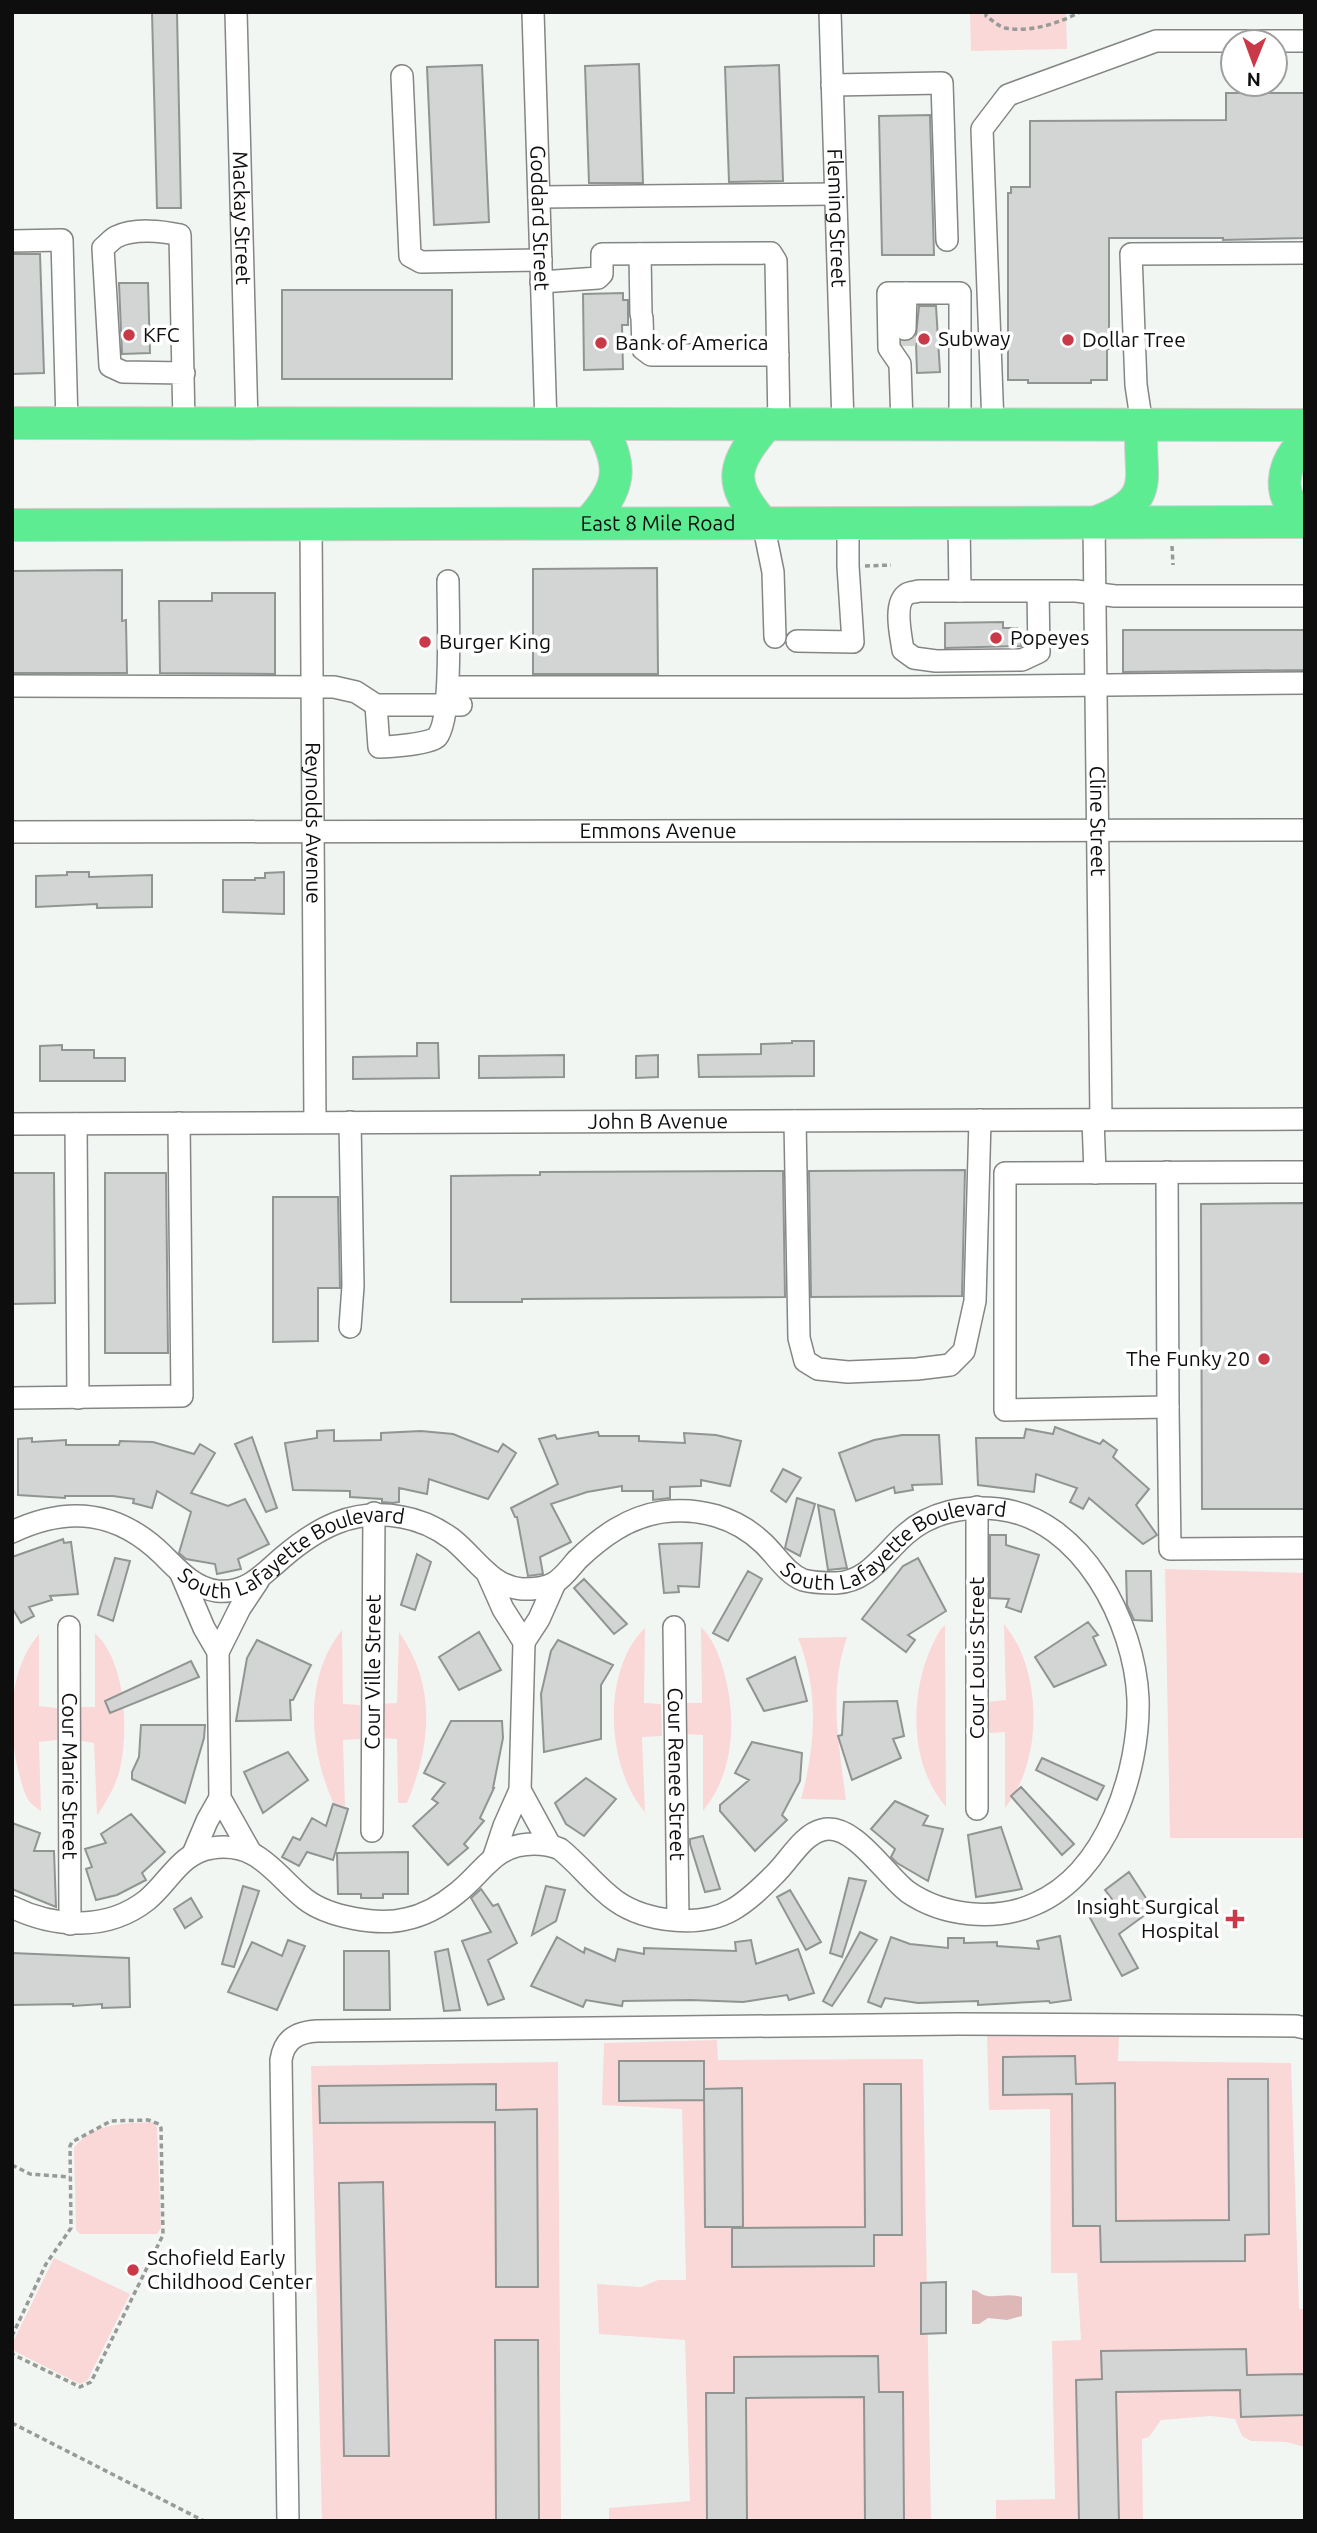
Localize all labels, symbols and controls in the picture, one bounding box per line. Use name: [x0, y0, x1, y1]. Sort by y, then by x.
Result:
north arrow: [1219, 28, 1289, 98]
text: N: [1246, 69, 1261, 91]
street label: Goddard Street: [526, 145, 555, 291]
street label: Fleming Street: [823, 148, 852, 288]
street label: Mackay Street: [229, 151, 256, 285]
place label: KFC: [143, 322, 180, 346]
place label: Subway: [938, 326, 1010, 350]
marker: KFC: [121, 327, 137, 343]
place label: Dollar Tree: [1082, 327, 1186, 351]
place label: Bank of America: [615, 330, 769, 354]
marker: Subway: [916, 331, 932, 347]
marker: Dollar Tree: [1060, 332, 1076, 348]
marker: Bank of America: [593, 335, 609, 351]
street label: East 8 Mile Road: [580, 510, 736, 535]
place label: Popeyes: [1010, 625, 1089, 649]
place label: Burger King: [439, 629, 551, 653]
marker: Popeyes: [988, 630, 1004, 646]
marker: Burger King: [417, 634, 433, 650]
street label: Reynolds Avenue: [301, 742, 327, 904]
street label: Cline Street: [1086, 766, 1111, 876]
street label: Emmons Avenue: [579, 818, 737, 842]
street label: John B Avenue: [588, 1108, 728, 1133]
place label: The Funky 20: [1126, 1346, 1250, 1370]
marker: The Funky 20: [1256, 1351, 1272, 1367]
street label: South Lafayette Boulevard: [776, 1495, 1008, 1594]
street label: South Lafayette Boulevard: [174, 1502, 407, 1602]
street label: Cour Louis Street: [964, 1577, 988, 1739]
street label: Cour Ville Street: [360, 1594, 384, 1750]
street label: Cour Renee Street: [664, 1687, 690, 1861]
street label: Cour Marie Street: [58, 1692, 83, 1860]
place label: Insight Surgical Hospital: [1076, 1894, 1219, 1942]
marker: Insight Surgical Hospital: [1225, 1909, 1245, 1929]
place label: Schofield Early Childhood Center: [147, 2245, 313, 2293]
marker: Schofield Early Childhood Center: [125, 2262, 141, 2278]

